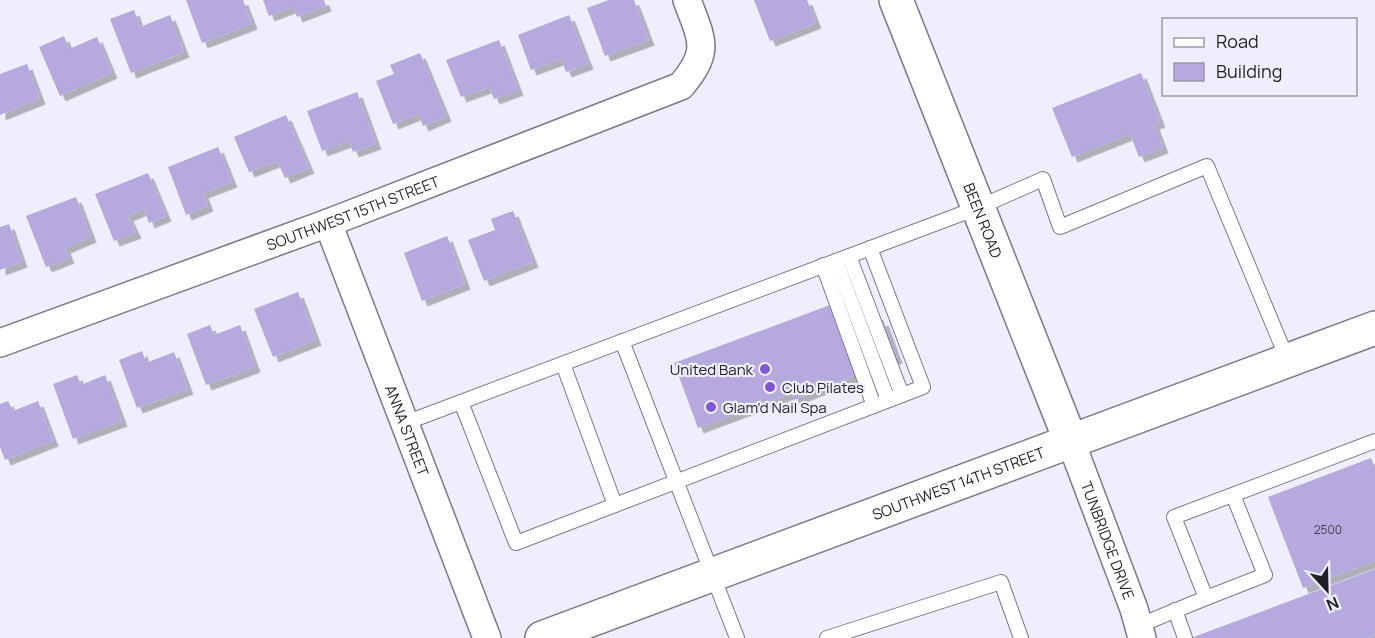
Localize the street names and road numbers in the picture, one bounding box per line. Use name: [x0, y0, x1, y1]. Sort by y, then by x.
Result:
street label: SOUTHWEST 15TH STREET: [263, 170, 442, 255]
street label: BEEN ROAD: [959, 180, 1008, 261]
street label: ANNA STREET: [380, 382, 434, 479]
street label: SOUTHWEST 14TH STREET: [869, 441, 1047, 525]
street label: TUNBRIDGE DRIVE: [1076, 478, 1140, 602]

